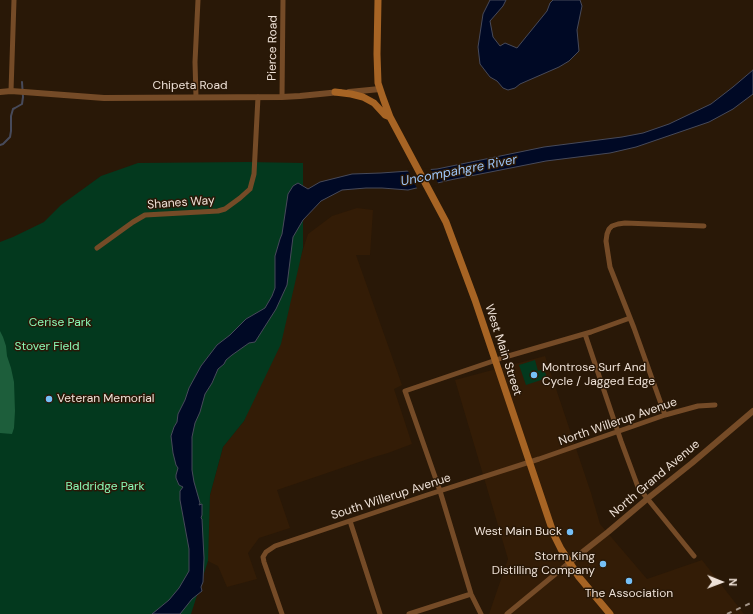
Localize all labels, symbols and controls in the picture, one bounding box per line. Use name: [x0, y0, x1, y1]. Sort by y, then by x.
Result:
street label: Pierce Road: [265, 15, 281, 81]
street label: Chipeta Road: [153, 79, 227, 93]
water label: Uncompahgre River: [399, 152, 519, 190]
street label: Shanes Way: [147, 193, 215, 213]
street label: West Main Street: [481, 303, 525, 397]
park label: Cerise Park: [29, 316, 91, 330]
park label: Stover Field: [14, 340, 80, 354]
place label: Montrose Surf And Cycle / Jagged Edge: [542, 361, 655, 389]
marker: Montrose Surf And Cycle / Jagged Edge: [529, 370, 539, 380]
place label: Veteran Memorial: [57, 392, 154, 406]
marker: Veteran Memorial: [44, 394, 54, 404]
street label: North Willerup Avenue: [557, 395, 679, 449]
street label: North Grand Avenue: [607, 437, 703, 521]
street label: South Willerup Avenue: [329, 471, 453, 523]
park label: Baldridge Park: [66, 480, 144, 494]
place label: West Main Buck: [474, 525, 562, 539]
marker: West Main Buck: [565, 527, 575, 537]
place label: Storm King Distilling Company: [492, 550, 595, 578]
marker: Storm King Distilling Company: [598, 559, 608, 569]
north arrow: [701, 562, 741, 602]
marker: The Association: [624, 576, 634, 586]
text: N: [726, 578, 740, 586]
place label: The Association: [585, 587, 673, 601]

